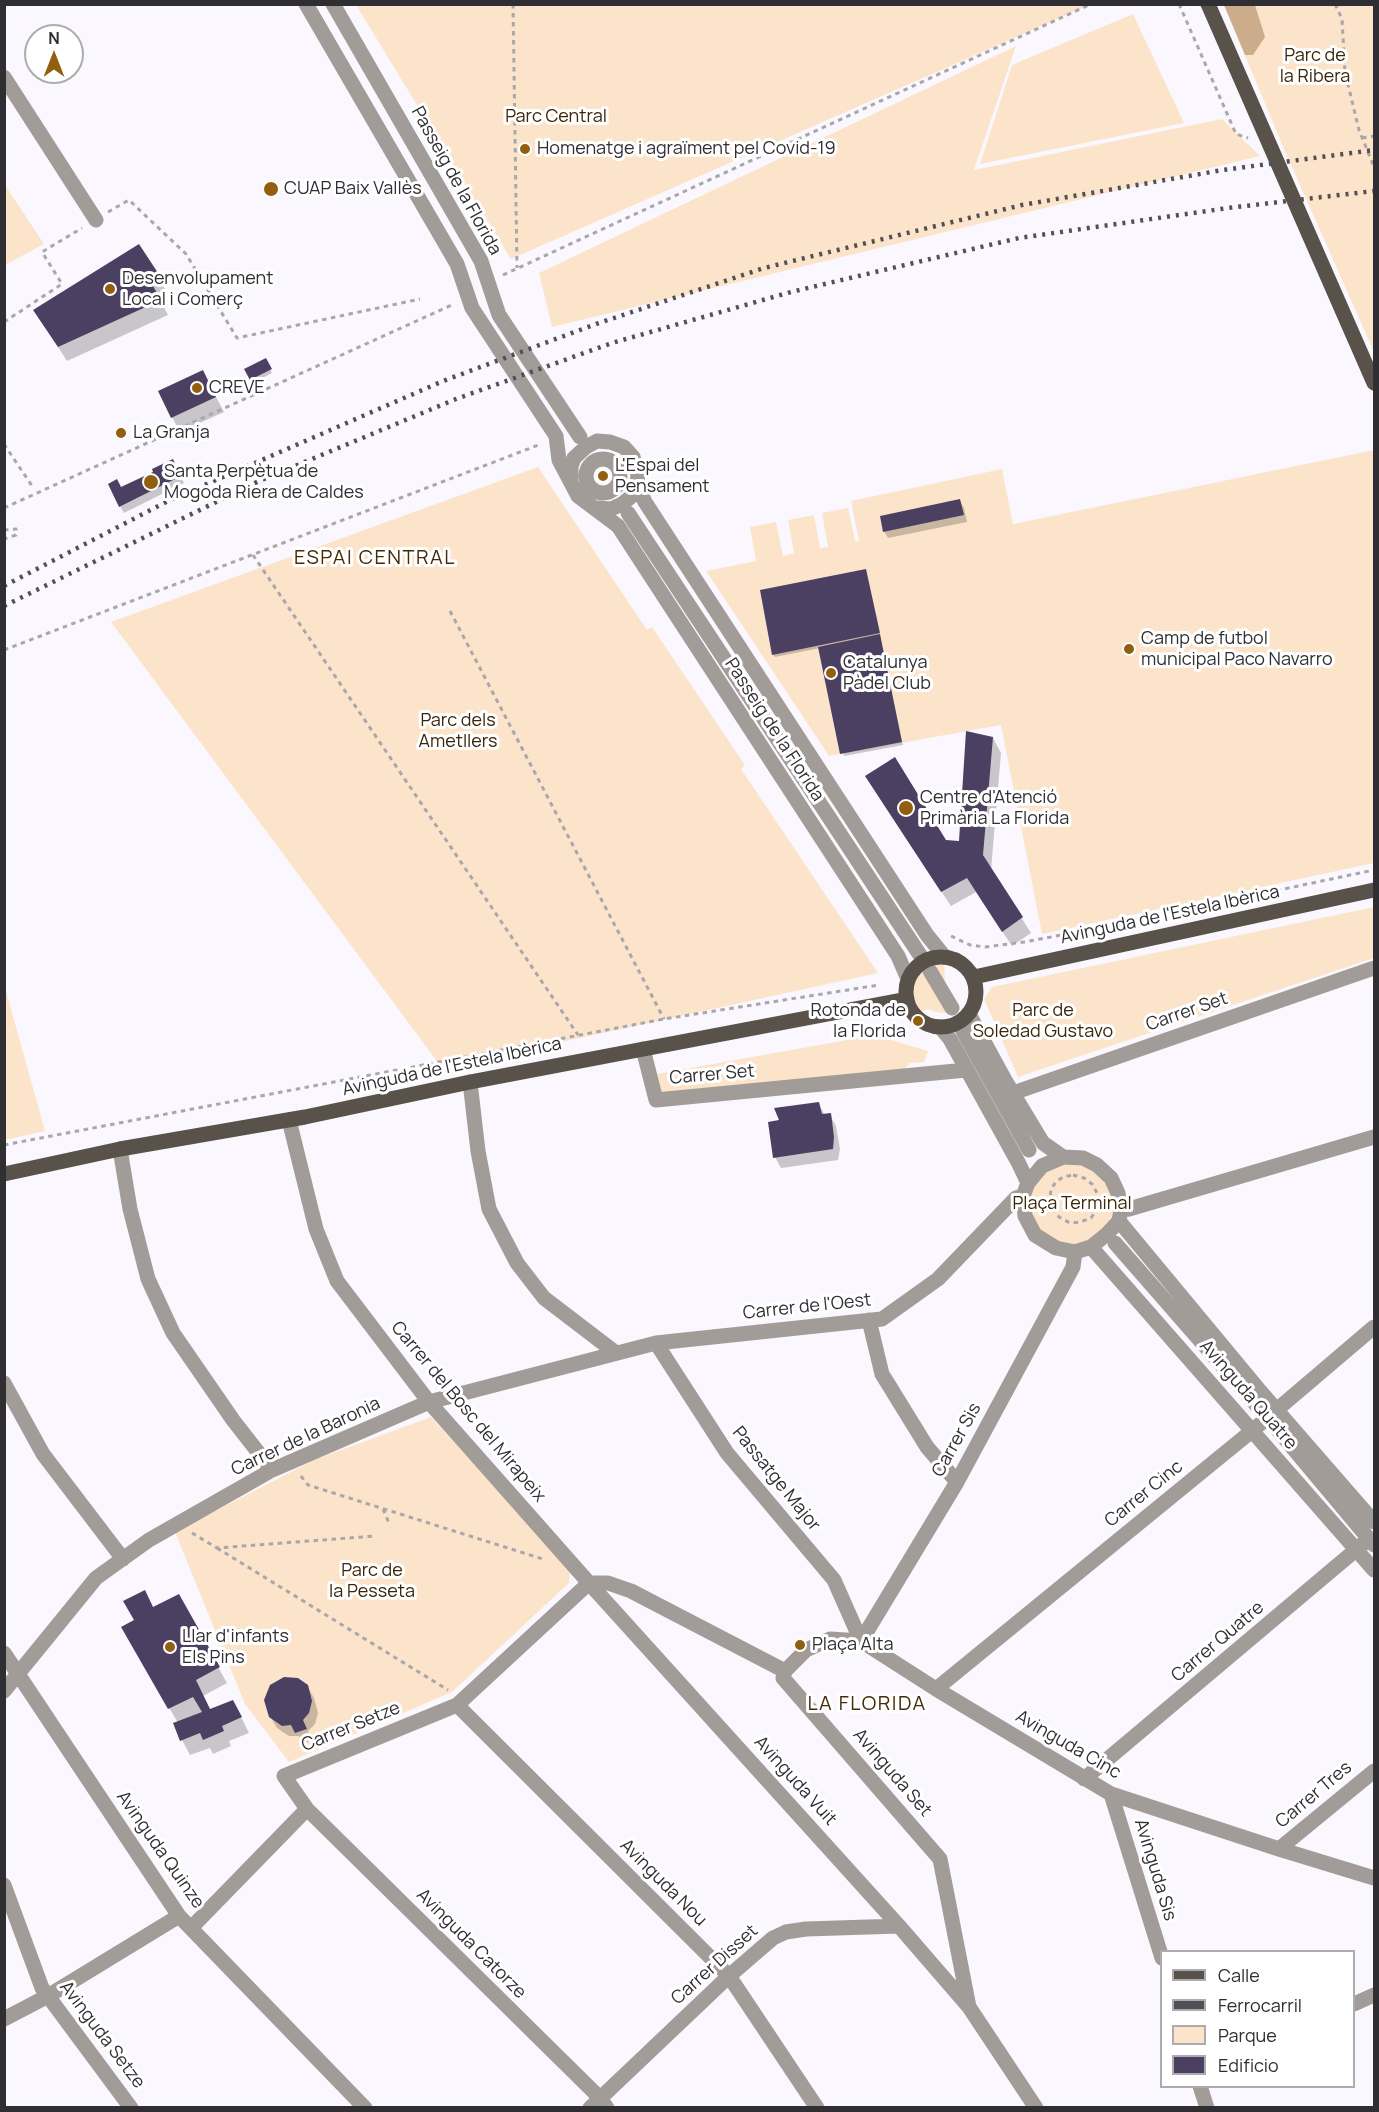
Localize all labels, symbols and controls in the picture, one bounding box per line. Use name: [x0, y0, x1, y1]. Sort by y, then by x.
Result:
north arrow: [24, 24, 84, 84]
text: N: [48, 27, 60, 49]
park label: Parc de la Ribera: [1280, 45, 1350, 88]
street label: Passeig de la Florida: [406, 103, 506, 259]
park label: Parc Central: [505, 106, 607, 128]
place label: Homenatge i agraïment pel Covid-19: [537, 138, 836, 160]
marker: Homenatge i agraïment pel Covid-19: [518, 142, 532, 156]
place label: CUAP Baix Vallès: [284, 178, 422, 200]
marker: CUAP Baix Vallès: [262, 180, 280, 198]
place label: Desenvolupament Local i Comerç: [122, 268, 273, 310]
marker: Desenvolupament Local i Comerç: [103, 282, 117, 296]
place label: CREVE: [209, 377, 265, 399]
marker: CREVE: [190, 381, 204, 395]
place label: La Granja: [133, 422, 210, 444]
marker: La Granja: [114, 426, 128, 440]
place label: L'Espai del Pensament: [615, 455, 710, 498]
place label: Santa Perpètua de Mogoda Riera de Caldes: [164, 461, 364, 504]
marker: L'Espai del Pensament: [596, 469, 610, 483]
marker: Santa Perpètua de Mogoda Riera de Caldes: [142, 473, 160, 491]
district label: ESPAI CENTRAL: [294, 546, 456, 570]
place label: Camp de futbol municipal Paco Navarro: [1141, 628, 1333, 670]
marker: Camp de futbol municipal Paco Navarro: [1122, 642, 1136, 656]
place label: Catalunya Pàdel Club: [843, 652, 931, 694]
street label: Passeig de la Florida: [720, 654, 828, 806]
marker: Catalunya Pàdel Club: [824, 666, 838, 680]
park label: Parc dels Ametllers: [419, 710, 497, 752]
place label: Centre d'Atenció Primària La Florida: [920, 787, 1069, 830]
marker: Centre d'Atenció Primària La Florida: [897, 799, 915, 817]
street label: Avinguda de l'Estela Ibèrica: [1058, 881, 1282, 949]
street label: Carrer Set: [1143, 988, 1231, 1036]
place label: Rotonda de la Florida: [810, 1000, 906, 1042]
park label: Parc de Soledad Gustavo: [973, 1000, 1113, 1042]
marker: Rotonda de la Florida: [911, 1014, 925, 1028]
street label: Avinguda de l'Estela Ibèrica: [340, 1033, 564, 1101]
street label: Carrer Set: [669, 1061, 755, 1089]
park label: Plaça Terminal: [1012, 1193, 1132, 1215]
street label: Carrer de l'Oest: [742, 1290, 872, 1324]
street label: Carrer del Bosc del Mirapeix: [386, 1317, 550, 1507]
street label: Avinguda Quatre: [1195, 1336, 1301, 1454]
street label: Carrer de la Baronia: [228, 1393, 384, 1481]
street label: Carrer Sis: [928, 1399, 986, 1481]
street label: Passatge Major: [727, 1422, 825, 1536]
street label: Carrer Cinc: [1101, 1456, 1187, 1532]
park label: Parc de la Pesseta: [329, 1560, 415, 1602]
street label: Carrer Quatre: [1167, 1597, 1269, 1687]
place label: Llar d'infants Els Pins: [182, 1626, 289, 1668]
place label: Plaça Alta: [812, 1634, 893, 1656]
marker: Plaça Alta: [793, 1638, 807, 1652]
marker: Llar d'infants Els Pins: [163, 1640, 177, 1654]
district label: LA FLORIDA: [807, 1692, 927, 1716]
street label: Carrer Setze: [299, 1697, 403, 1757]
street label: Avinguda Cinc: [1011, 1706, 1125, 1784]
street label: Avinguda Set: [848, 1725, 936, 1821]
street label: Avinguda Vuit: [749, 1732, 841, 1830]
street label: Carrer Tres: [1272, 1757, 1356, 1833]
street label: Avinguda Quinze: [111, 1787, 209, 1913]
street label: Avinguda Sis: [1129, 1817, 1181, 1923]
street label: Avinguda Nou: [615, 1835, 711, 1931]
street label: Avinguda Catorze: [412, 1885, 530, 2003]
street label: Carrer Disset: [667, 1920, 763, 2010]
legend: [1160, 1950, 1355, 2088]
text: Calle: [1218, 1963, 1260, 1987]
street label: Avinguda Setze: [55, 1977, 149, 2093]
text: Ferrocarril: [1218, 1993, 1302, 2017]
text: Parque: [1218, 2023, 1277, 2047]
text: Edificio: [1218, 2053, 1279, 2077]

